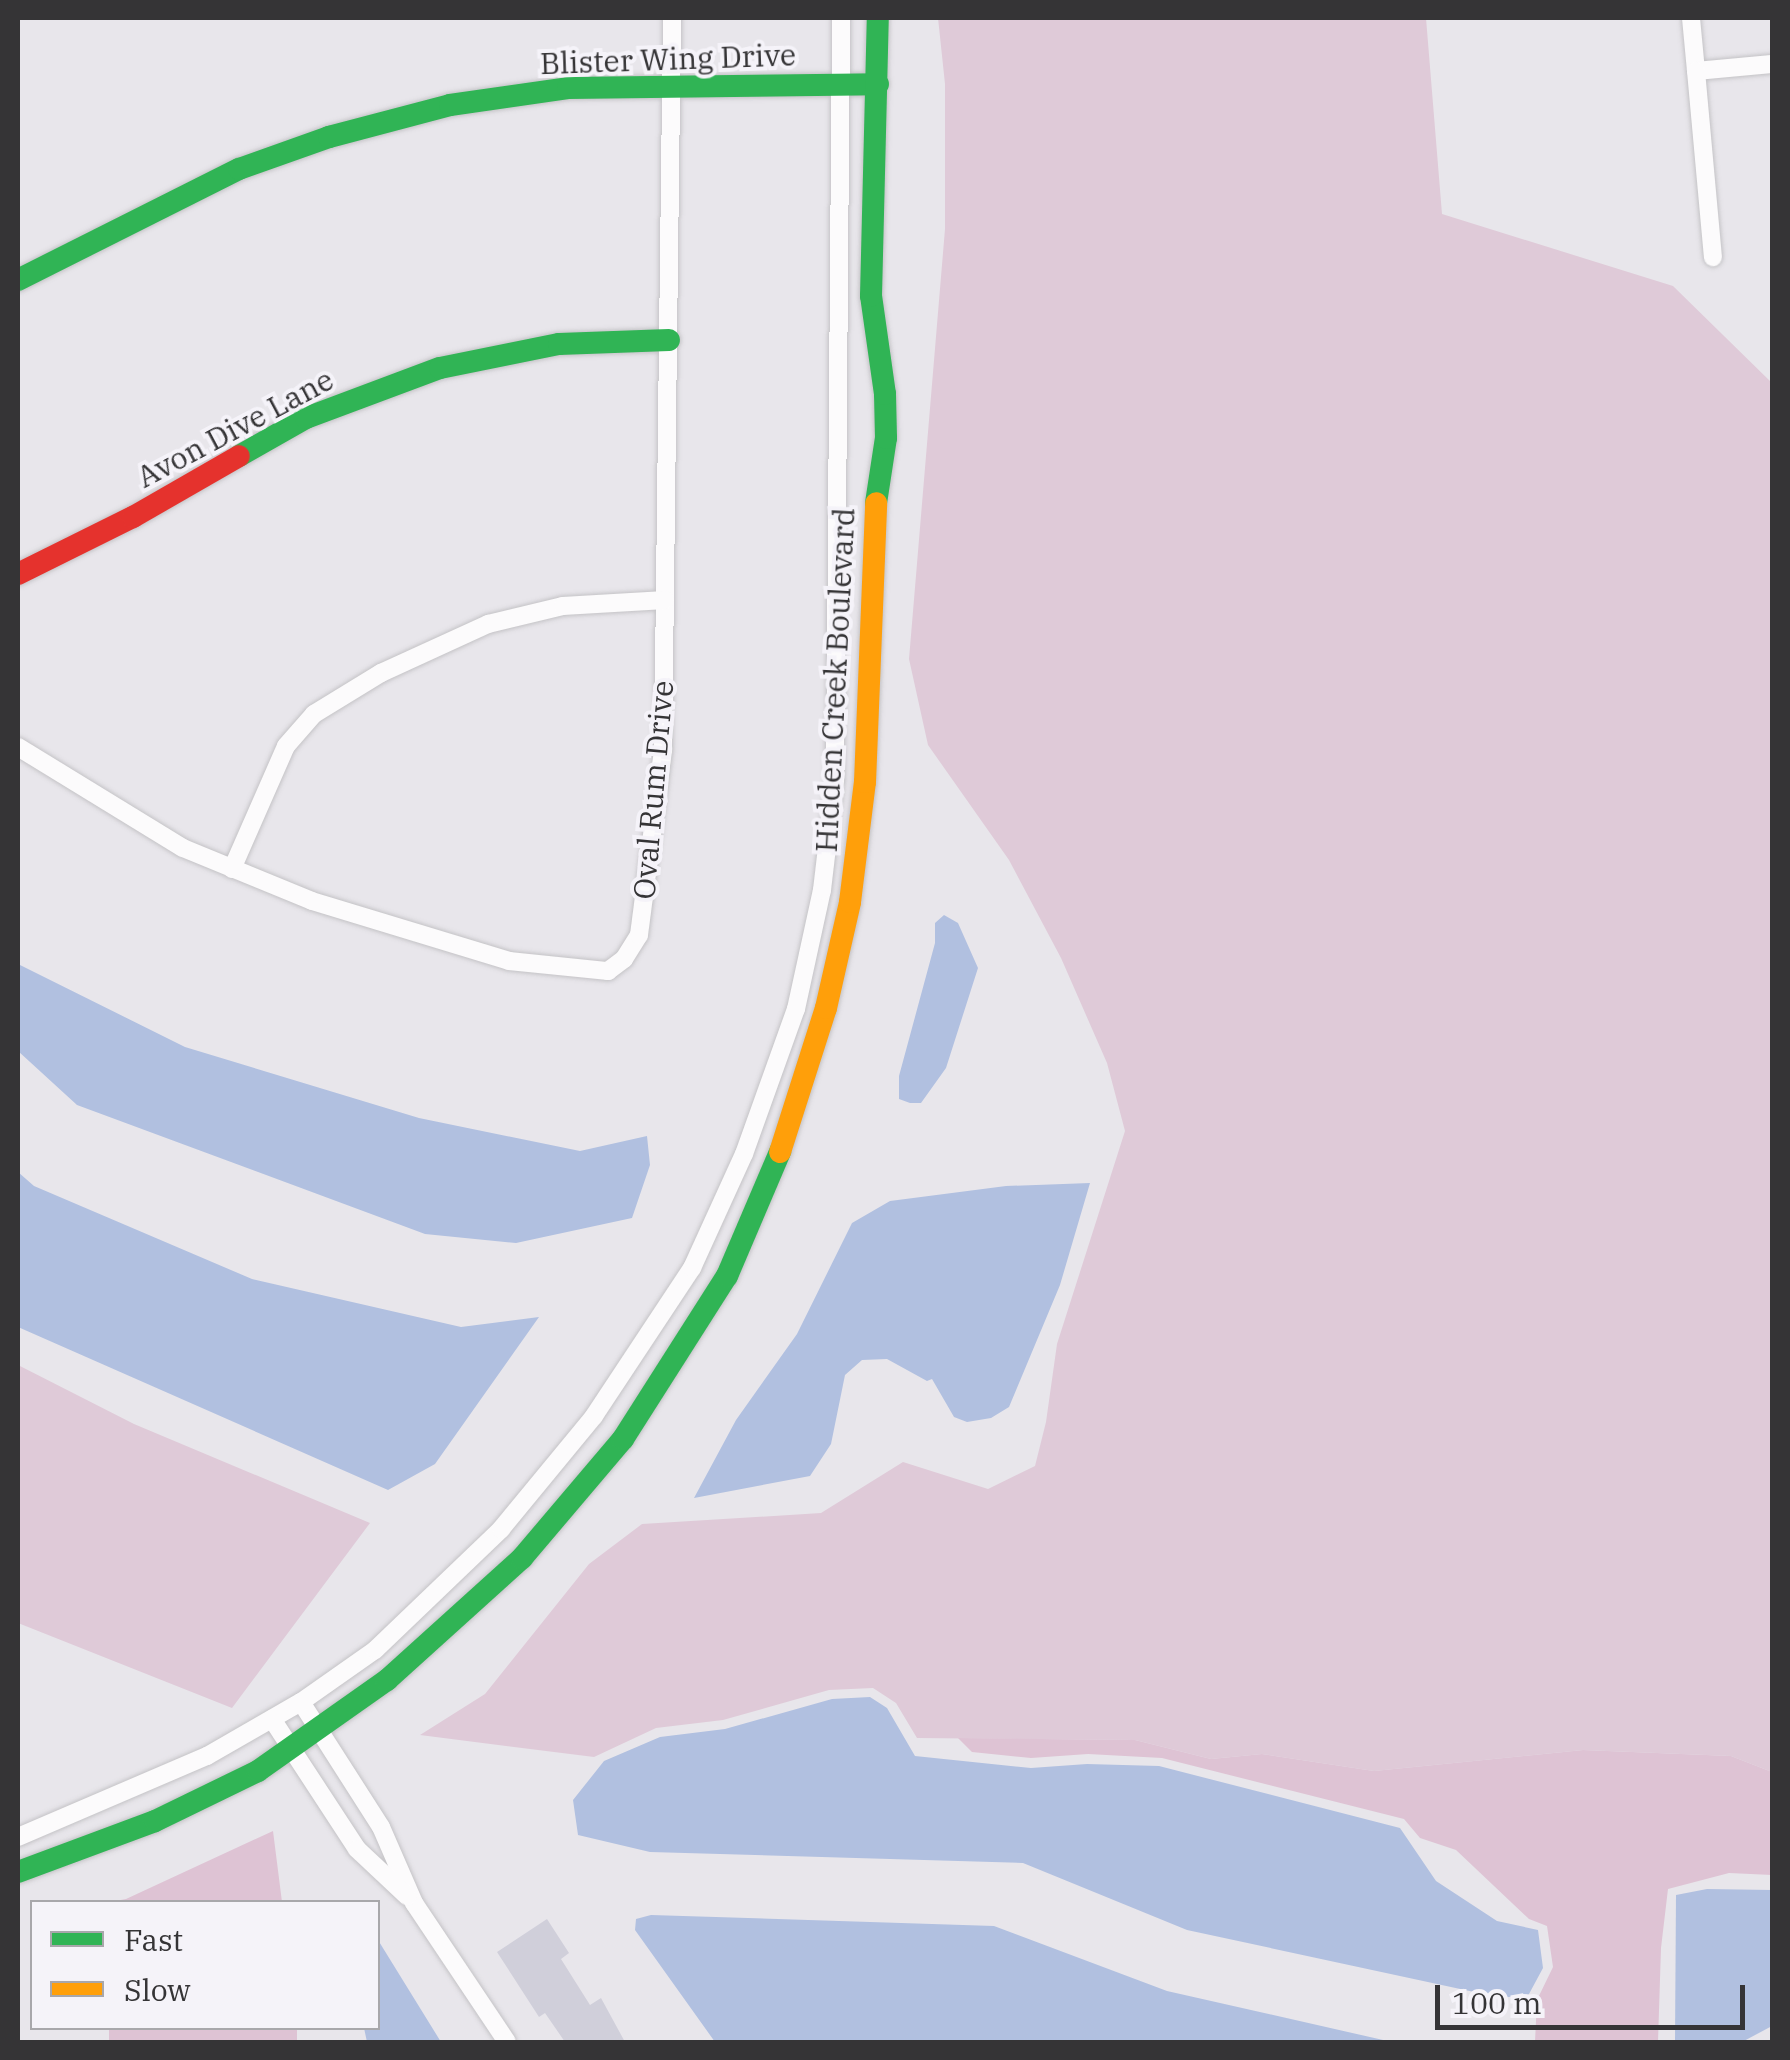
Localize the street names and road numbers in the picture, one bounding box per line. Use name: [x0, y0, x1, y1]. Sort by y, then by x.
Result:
street label: Blister Wing Drive: [539, 37, 797, 81]
street label: Avon Dive Lane: [131, 361, 339, 495]
street label: Hidden Creek Boulevard: [808, 507, 862, 853]
street label: Oval Rum Drive: [625, 679, 681, 901]

